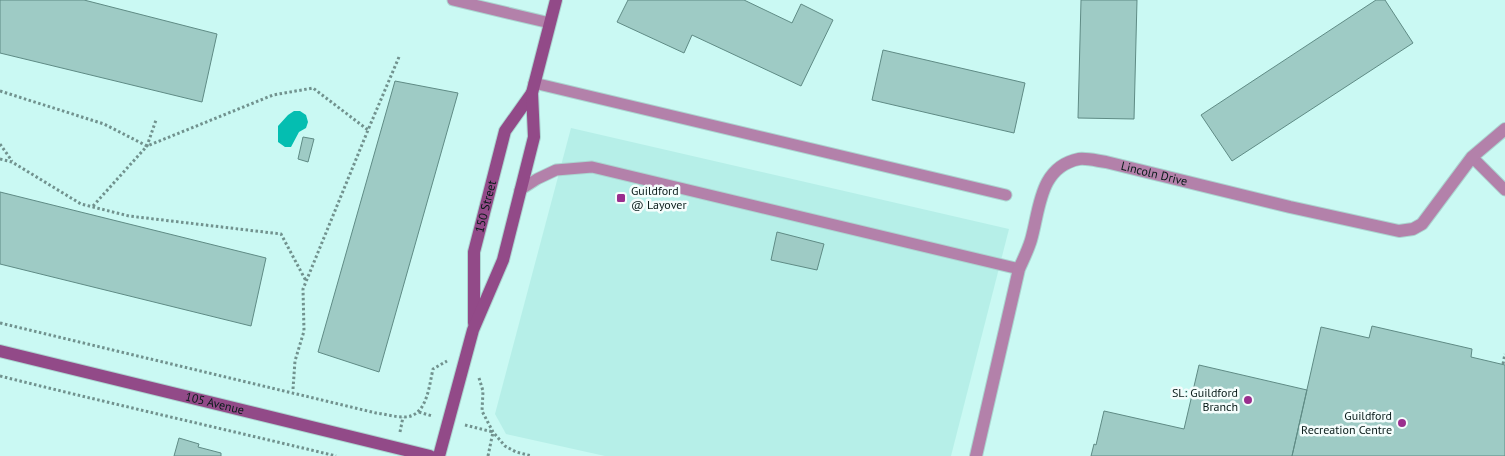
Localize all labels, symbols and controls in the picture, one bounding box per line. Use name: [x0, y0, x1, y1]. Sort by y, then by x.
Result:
street label: Lincoln Drive: [1120, 158, 1189, 189]
street label: 150 Street: [471, 179, 499, 234]
place label: Guildford @ Layover: [631, 183, 686, 212]
marker: Guildford @ Layover: [615, 192, 627, 204]
place label: SL: Guildford Branch: [1172, 385, 1238, 414]
street label: 105 Avenue: [184, 389, 246, 417]
marker: SL: Guildford Branch: [1242, 394, 1254, 406]
place label: Guildford Recreation Centre: [1301, 408, 1392, 437]
marker: Guildford Recreation Centre: [1396, 417, 1408, 429]

